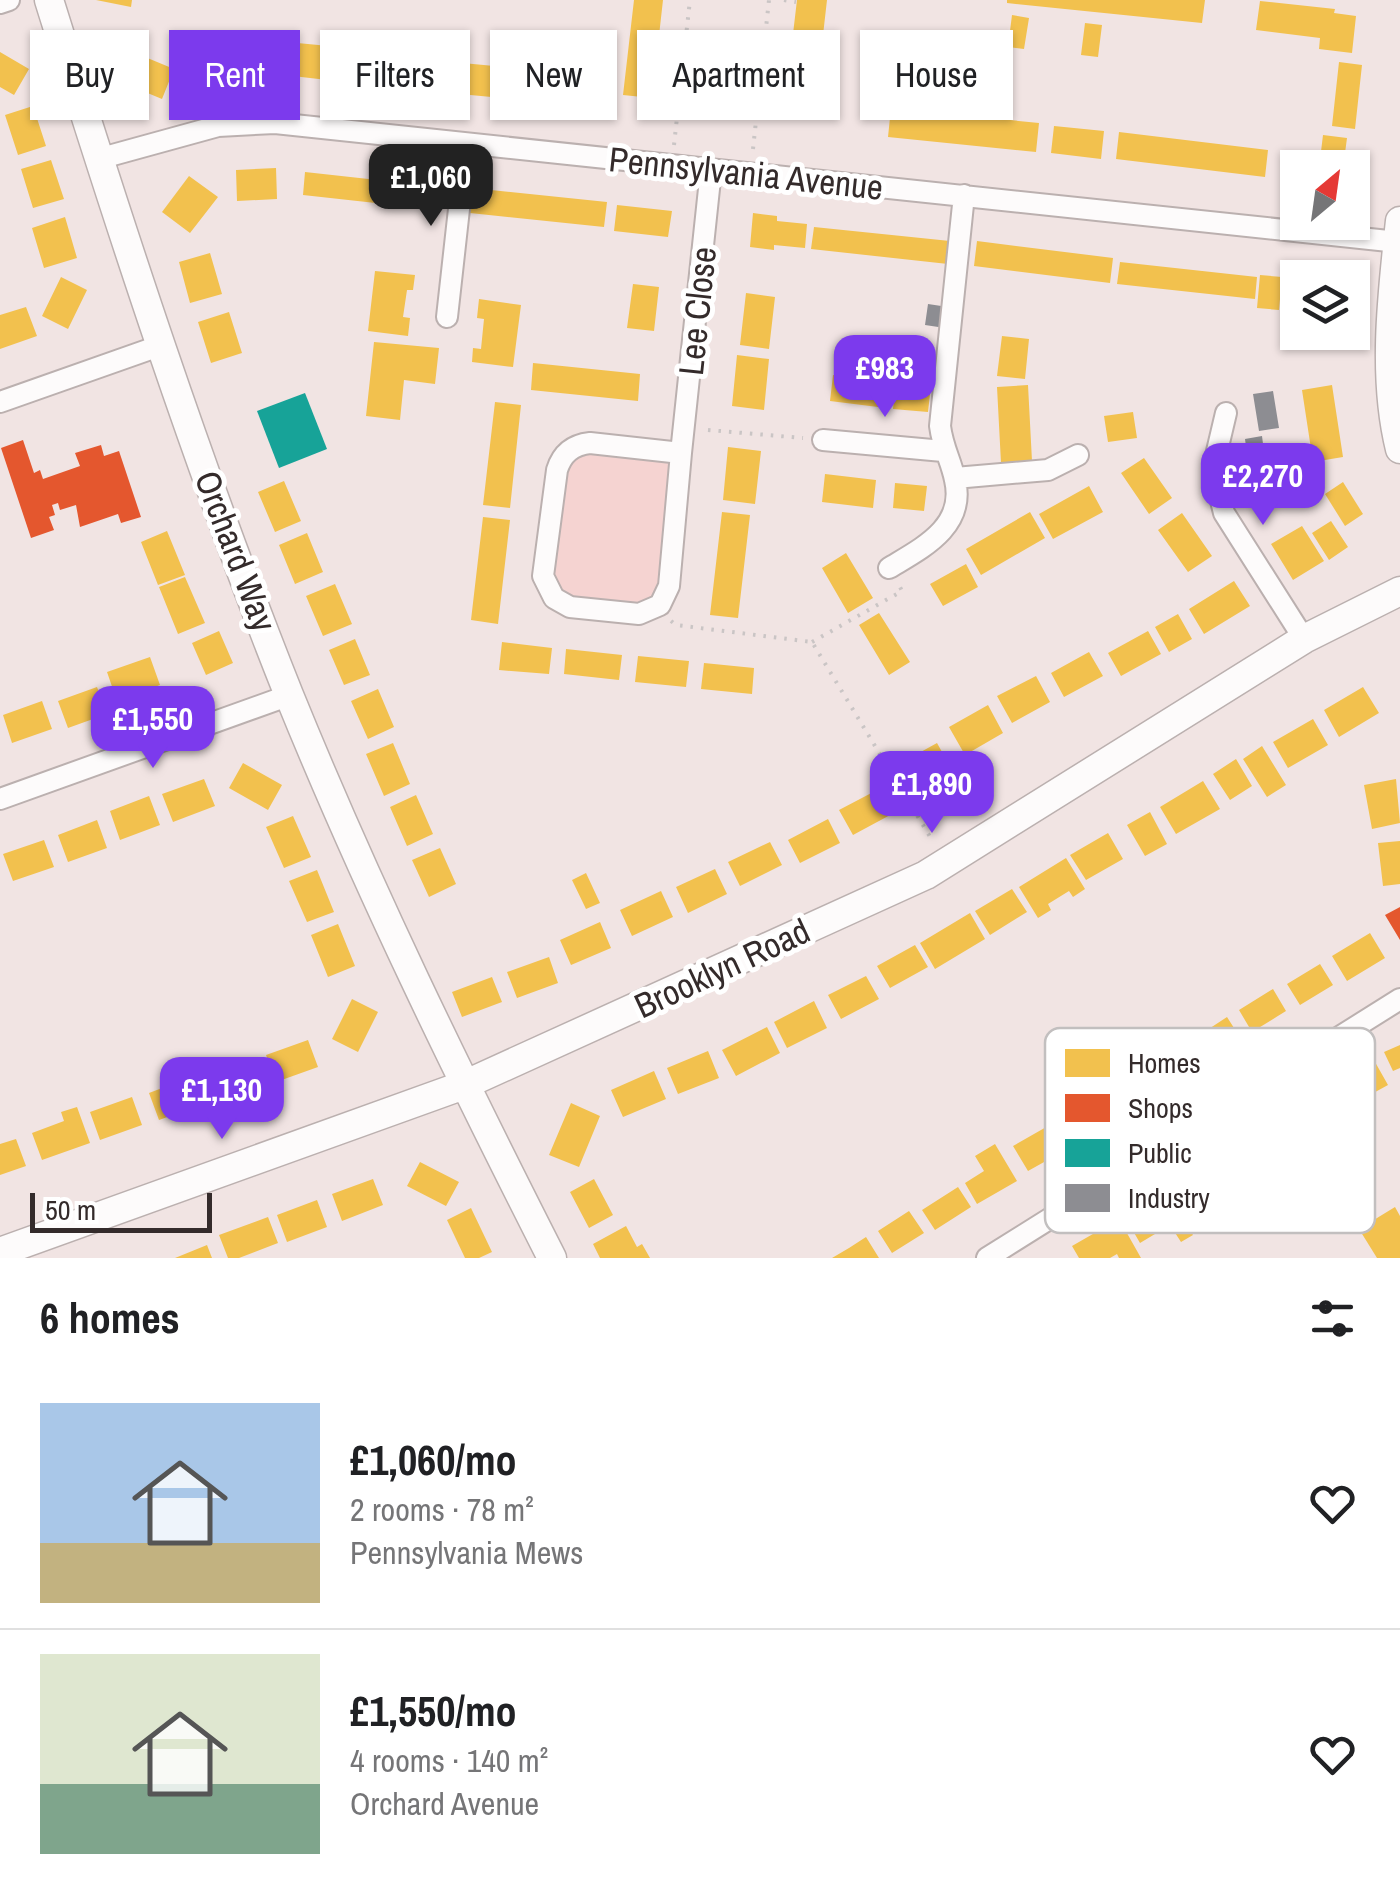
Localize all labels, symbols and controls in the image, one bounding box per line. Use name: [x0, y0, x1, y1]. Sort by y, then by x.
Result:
chip: Buy: [30, 30, 149, 120]
chip: Rent: [169, 30, 300, 120]
chip: Filters: [320, 30, 470, 120]
chip: New: [490, 30, 617, 120]
chip: Apartment: [637, 30, 840, 120]
chip: House: [860, 30, 1013, 120]
street label: Pennsylvania Avenue: [607, 135, 885, 211]
pin: £1,060: [350, 144, 512, 229]
north arrow: [1280, 150, 1370, 240]
map controls: [1280, 150, 1370, 350]
text: £1,060: [391, 155, 471, 198]
street label: Lee Close: [667, 244, 727, 378]
button: layers: [1280, 260, 1370, 350]
pin: £983: [826, 335, 944, 420]
text: £983: [856, 346, 914, 389]
pin: £2,270: [1182, 443, 1344, 528]
text: £2,270: [1223, 454, 1303, 497]
street label: Orchard Way: [184, 464, 288, 638]
pin: £1,550: [72, 686, 234, 771]
text: £1,550: [113, 697, 193, 740]
pin: £1,890: [851, 751, 1013, 836]
text: £1,890: [892, 762, 972, 805]
street label: Brooklyn Road: [627, 907, 817, 1029]
legend: [1045, 1028, 1375, 1233]
text: Homes: [1128, 1044, 1201, 1082]
pin: £1,130: [141, 1057, 303, 1142]
text: £1,130: [182, 1068, 262, 1111]
text: Shops: [1128, 1089, 1193, 1127]
text: Public: [1128, 1134, 1192, 1172]
text: Industry: [1128, 1179, 1210, 1217]
scale bar: [30, 1188, 212, 1232]
text: 50 m: [45, 1191, 96, 1229]
text: 6 homes: [40, 1290, 180, 1346]
icon: filters: [1305, 1291, 1360, 1346]
text: £1,060/mo: [350, 1432, 517, 1488]
icon: home: [120, 1443, 240, 1563]
icon: heart: [1305, 1476, 1360, 1531]
text: 2 rooms · 78 m²: [350, 1488, 534, 1531]
text: Pennsylvania Mews: [350, 1531, 583, 1574]
text: £1,550/mo: [350, 1683, 517, 1739]
icon: home: [120, 1694, 240, 1814]
icon: heart: [1305, 1727, 1360, 1782]
text: 4 rooms · 140 m²: [350, 1739, 548, 1782]
text: Orchard Avenue: [350, 1782, 539, 1825]

